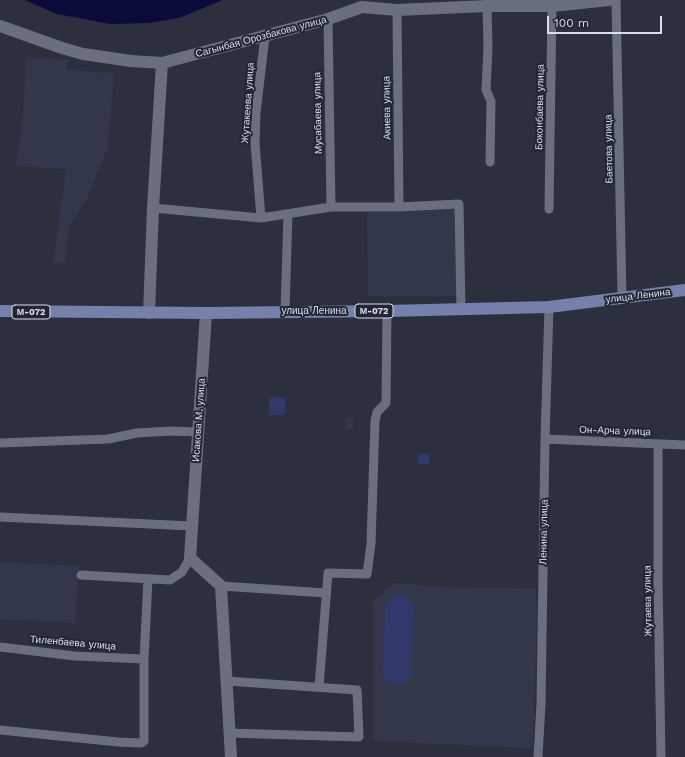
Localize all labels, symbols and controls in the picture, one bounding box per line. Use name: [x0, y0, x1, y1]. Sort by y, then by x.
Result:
scale bar: [549, 8, 664, 34]
street label: Сагынбая Орозбакова улица: [194, 14, 328, 60]
text: 100 m: [554, 16, 589, 30]
street label: Жутакеева улица: [239, 62, 257, 144]
street label: Боконбаева улица: [533, 64, 547, 150]
street label: Мусабаева улица: [311, 72, 325, 154]
street label: Акиева улица: [380, 76, 394, 140]
street label: Баетова улица: [602, 114, 616, 184]
street label: улица Ленина: [605, 286, 671, 306]
road number: М-072: [355, 304, 393, 318]
road number: М-072: [12, 305, 50, 319]
street label: улица Ленина: [281, 305, 347, 317]
street label: Исакова М. улица: [190, 378, 208, 462]
street label: Он-Арча улица: [579, 424, 651, 438]
street label: Ленина улица: [537, 499, 551, 565]
street label: Жутаева улица: [641, 565, 655, 637]
street label: Тиленбаева улица: [29, 633, 117, 653]

